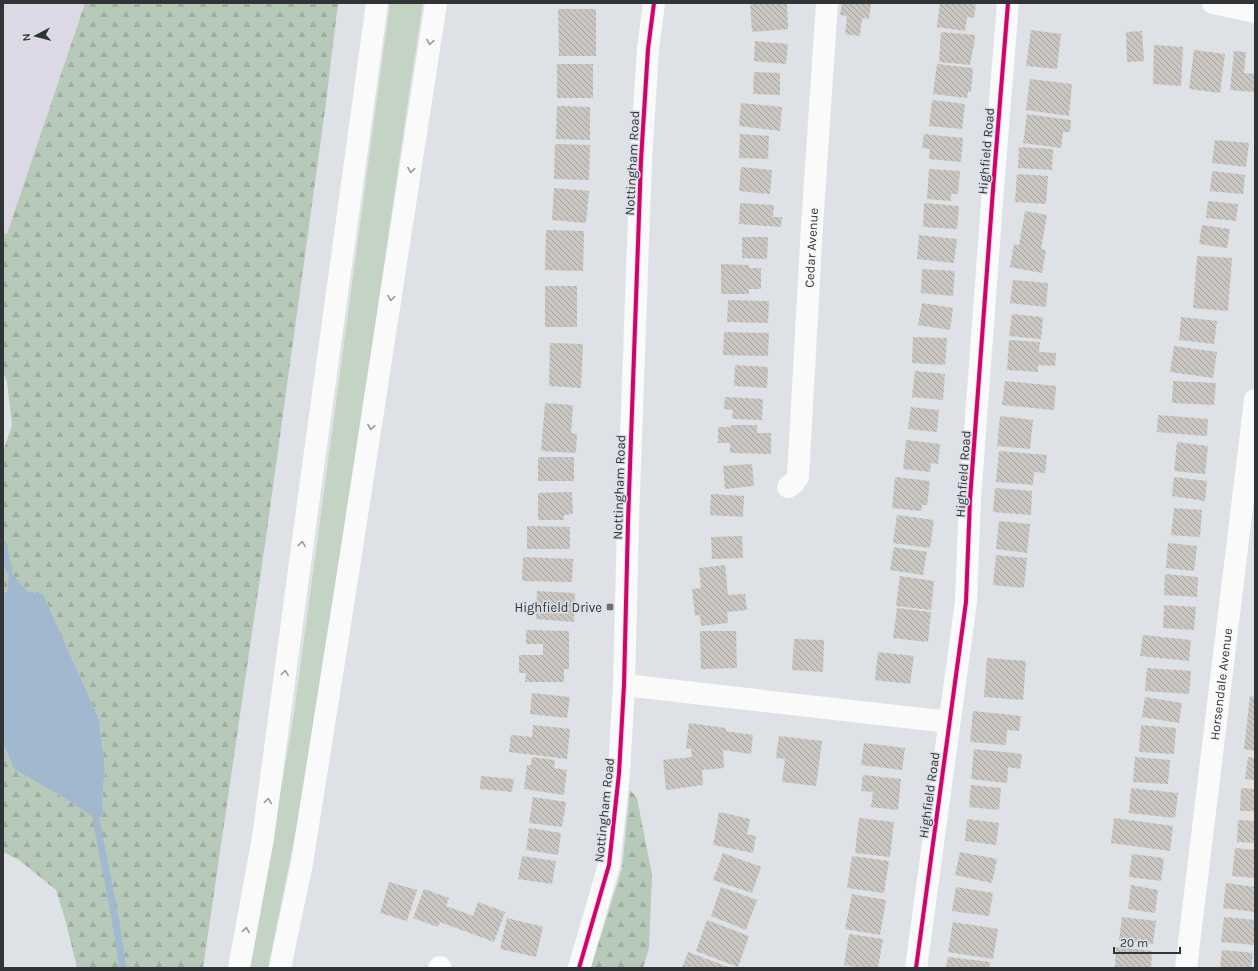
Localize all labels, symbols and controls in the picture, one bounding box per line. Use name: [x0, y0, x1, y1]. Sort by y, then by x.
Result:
north arrow: [16, 16, 56, 56]
text: N: [20, 32, 34, 42]
one-way arrow: [426, 38, 435, 45]
street label: Highfield Road: [975, 107, 997, 195]
street label: Nottingham Road: [622, 110, 642, 216]
one-way arrow: [407, 167, 415, 173]
street label: Cedar Avenue: [801, 207, 821, 288]
one-way arrow: [387, 295, 396, 302]
one-way arrow: [367, 424, 376, 430]
street label: Highfield Road: [952, 430, 974, 518]
street label: Nottingham Road: [610, 434, 628, 540]
one-way arrow: [297, 541, 306, 547]
place label: Highfield Drive: [514, 600, 602, 615]
marker: Highfield Drive: [605, 602, 615, 612]
street label: Horsendale Avenue: [1206, 627, 1235, 741]
one-way arrow: [280, 670, 289, 676]
street label: Highfield Road: [916, 751, 942, 839]
street label: Nottingham Road: [591, 757, 617, 863]
one-way arrow: [263, 798, 272, 805]
one-way arrow: [241, 927, 250, 933]
scale bar: [1114, 929, 1180, 955]
text: 20 m: [1120, 936, 1148, 950]

